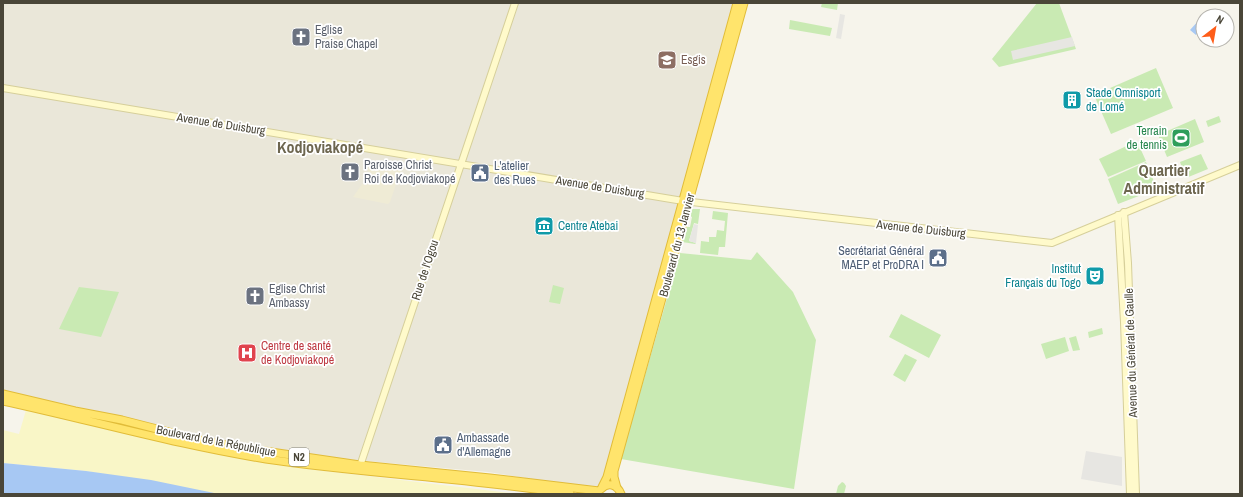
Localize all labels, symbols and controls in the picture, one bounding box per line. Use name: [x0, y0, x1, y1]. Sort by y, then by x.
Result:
north arrow: [1195, 8, 1235, 48]
text: N: [1214, 12, 1227, 27]
place label: Eglise Praise Chapel: [315, 22, 377, 52]
church icon: Eglise Praise Chapel: [290, 26, 312, 48]
school or university icon: Esgis: [656, 49, 678, 71]
place label: Esgis: [681, 52, 706, 68]
place label: Stade Omnisport de Lomé: [1086, 85, 1161, 115]
building icon: Stade Omnisport de Lomé: [1061, 89, 1083, 111]
street label: Avenue de Duisburg: [175, 109, 267, 139]
place label: Terrain de tennis: [1127, 123, 1167, 153]
sports icon: Terrain de tennis: [1170, 127, 1192, 149]
district label: Kodjoviakopé: [277, 136, 363, 158]
place label: Paroisse Christ Roi de Kodjoviakopé: [364, 157, 455, 187]
place label: L'atelier des Rues: [494, 158, 536, 188]
district label: Quartier Administratif: [1124, 159, 1205, 199]
church icon: Paroisse Christ Roi de Kodjoviakopé: [339, 161, 361, 183]
public building icon: L'atelier des Rues: [469, 162, 491, 184]
street label: Avenue de Duisburg: [554, 172, 646, 202]
street label: Boulevard du 13 Janvier: [655, 191, 699, 299]
museum icon: Centre Atebai: [533, 215, 555, 237]
street label: Avenue de Duisburg: [875, 216, 967, 242]
place label: Centre Atebai: [558, 218, 618, 234]
street label: Rue de l'Ogou: [408, 238, 442, 302]
place label: Secrétariat Général MAEP et ProDRA I: [838, 243, 924, 273]
public building icon: Secrétariat Général MAEP et ProDRA I: [927, 247, 949, 269]
place label: Institut Français du Togo: [1005, 261, 1081, 291]
theatre icon: Institut Français du Togo: [1084, 265, 1106, 287]
place label: Eglise Christ Ambassy: [268, 281, 326, 311]
church icon: Eglise Christ Ambassy: [244, 285, 266, 307]
street label: Avenue du Général de Gaulle: [1121, 288, 1141, 419]
place label: Centre de santé de Kodjoviakopé: [261, 338, 334, 368]
hospital icon: Centre de santé de Kodjoviakopé: [236, 342, 258, 364]
street label: Boulevard de la République: [155, 422, 277, 460]
place label: Ambassade d'Allemagne: [456, 430, 511, 460]
public building icon: Ambassade d'Allemagne: [432, 434, 454, 456]
road number: N2: [289, 448, 309, 466]

